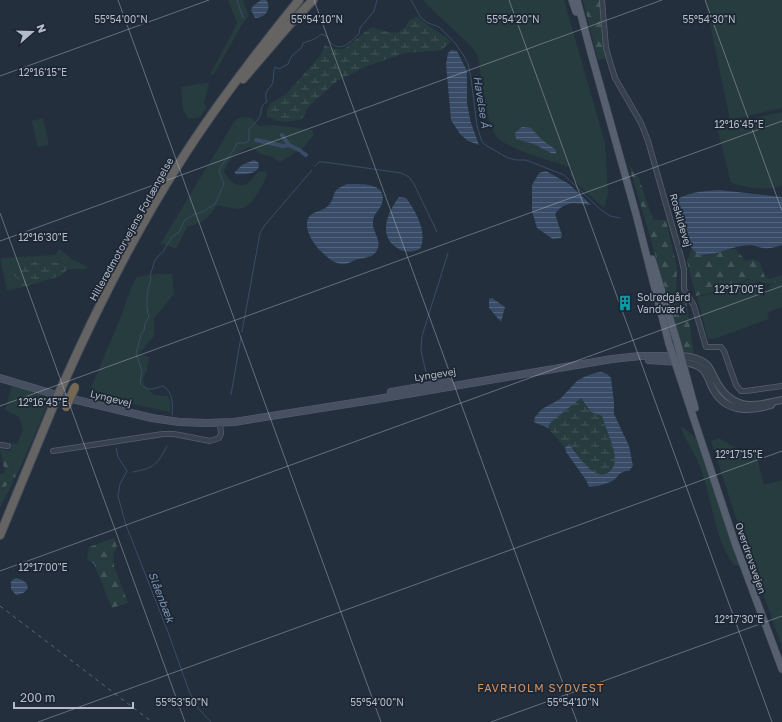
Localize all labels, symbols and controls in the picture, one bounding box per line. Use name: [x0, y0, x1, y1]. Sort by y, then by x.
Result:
north arrow: [12, 12, 52, 52]
text: 55°54'00"N: [94, 13, 148, 25]
text: 55°54'10"N: [291, 13, 343, 25]
text: 55°54'20"N: [486, 13, 540, 25]
text: 55°54'30"N: [682, 13, 736, 25]
text: N: [34, 22, 49, 35]
text: 12°16'15"E: [19, 66, 67, 78]
water label: Havelse Å: [471, 75, 493, 130]
text: 12°16'45"E: [714, 118, 764, 130]
street label: Hillerødmotorvejens Forlængelse: [87, 155, 176, 303]
street label: Roskildevej: [668, 192, 694, 248]
text: 12°16'30"E: [18, 231, 68, 243]
text: 12°17'00"E: [714, 283, 764, 295]
place label: Solrødgård Vandværk: [637, 291, 690, 315]
building icon: Solrødgård Vandværk: [616, 294, 634, 312]
street label: Lyngevej: [413, 365, 457, 383]
street label: Lyngevej: [89, 387, 133, 409]
text: 12°16'45"E: [18, 396, 68, 408]
text: 12°17'15"E: [715, 448, 763, 460]
street label: Overdrevsvejen: [733, 521, 769, 595]
text: 12°17'00"E: [18, 561, 68, 573]
water label: Slåenbæk: [146, 570, 178, 626]
text: 12°17'30"E: [715, 613, 763, 625]
district label: FAVRHOLM SYDVEST: [477, 681, 605, 694]
scale bar: [14, 684, 133, 710]
text: 200 m: [20, 690, 55, 705]
text: 55°53'50"N: [156, 696, 208, 708]
text: 55°54'00"N: [350, 696, 404, 708]
text: 55°54'10"N: [547, 696, 599, 708]

